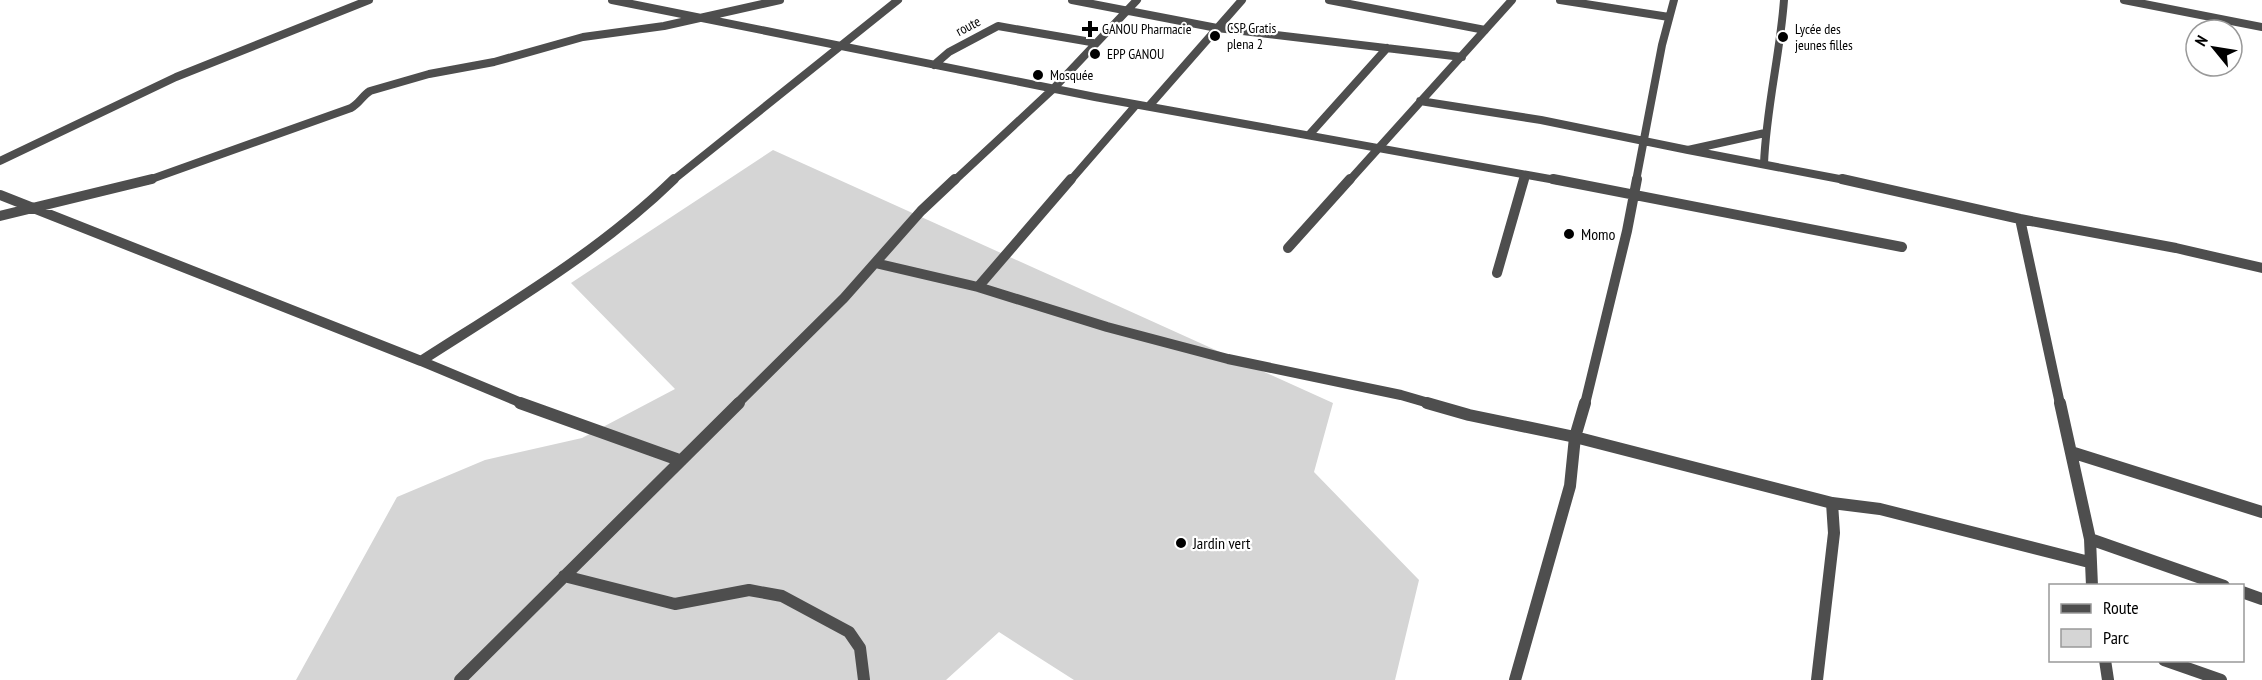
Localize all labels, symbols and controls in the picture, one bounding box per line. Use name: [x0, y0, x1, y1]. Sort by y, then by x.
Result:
street label: route: [953, 12, 984, 40]
north arrow: [2184, 18, 2244, 78]
place label: CSP Gratis plena 2: [1227, 19, 1276, 53]
place label: GANOU Pharmacie: [1102, 20, 1192, 38]
place label: Lycée des jeunes filles: [1795, 20, 1853, 54]
marker: GANOU Pharmacie: [1083, 22, 1097, 36]
marker: CSP Gratis plena 2: [1208, 29, 1222, 43]
marker: Lycée des jeunes filles: [1776, 30, 1790, 44]
text: N: [2190, 32, 2212, 49]
place label: EPP GANOU: [1107, 45, 1164, 63]
marker: EPP GANOU: [1088, 47, 1102, 61]
place label: Mosquée: [1050, 66, 1093, 84]
marker: Mosquée: [1031, 68, 1045, 82]
place label: Momo: [1581, 224, 1616, 244]
marker: Momo: [1562, 227, 1576, 241]
place label: Jardin vert: [1192, 533, 1251, 553]
marker: Jardin vert: [1174, 536, 1188, 550]
legend: [2049, 584, 2244, 662]
text: Route: [2103, 596, 2139, 619]
text: Parc: [2103, 626, 2130, 649]

